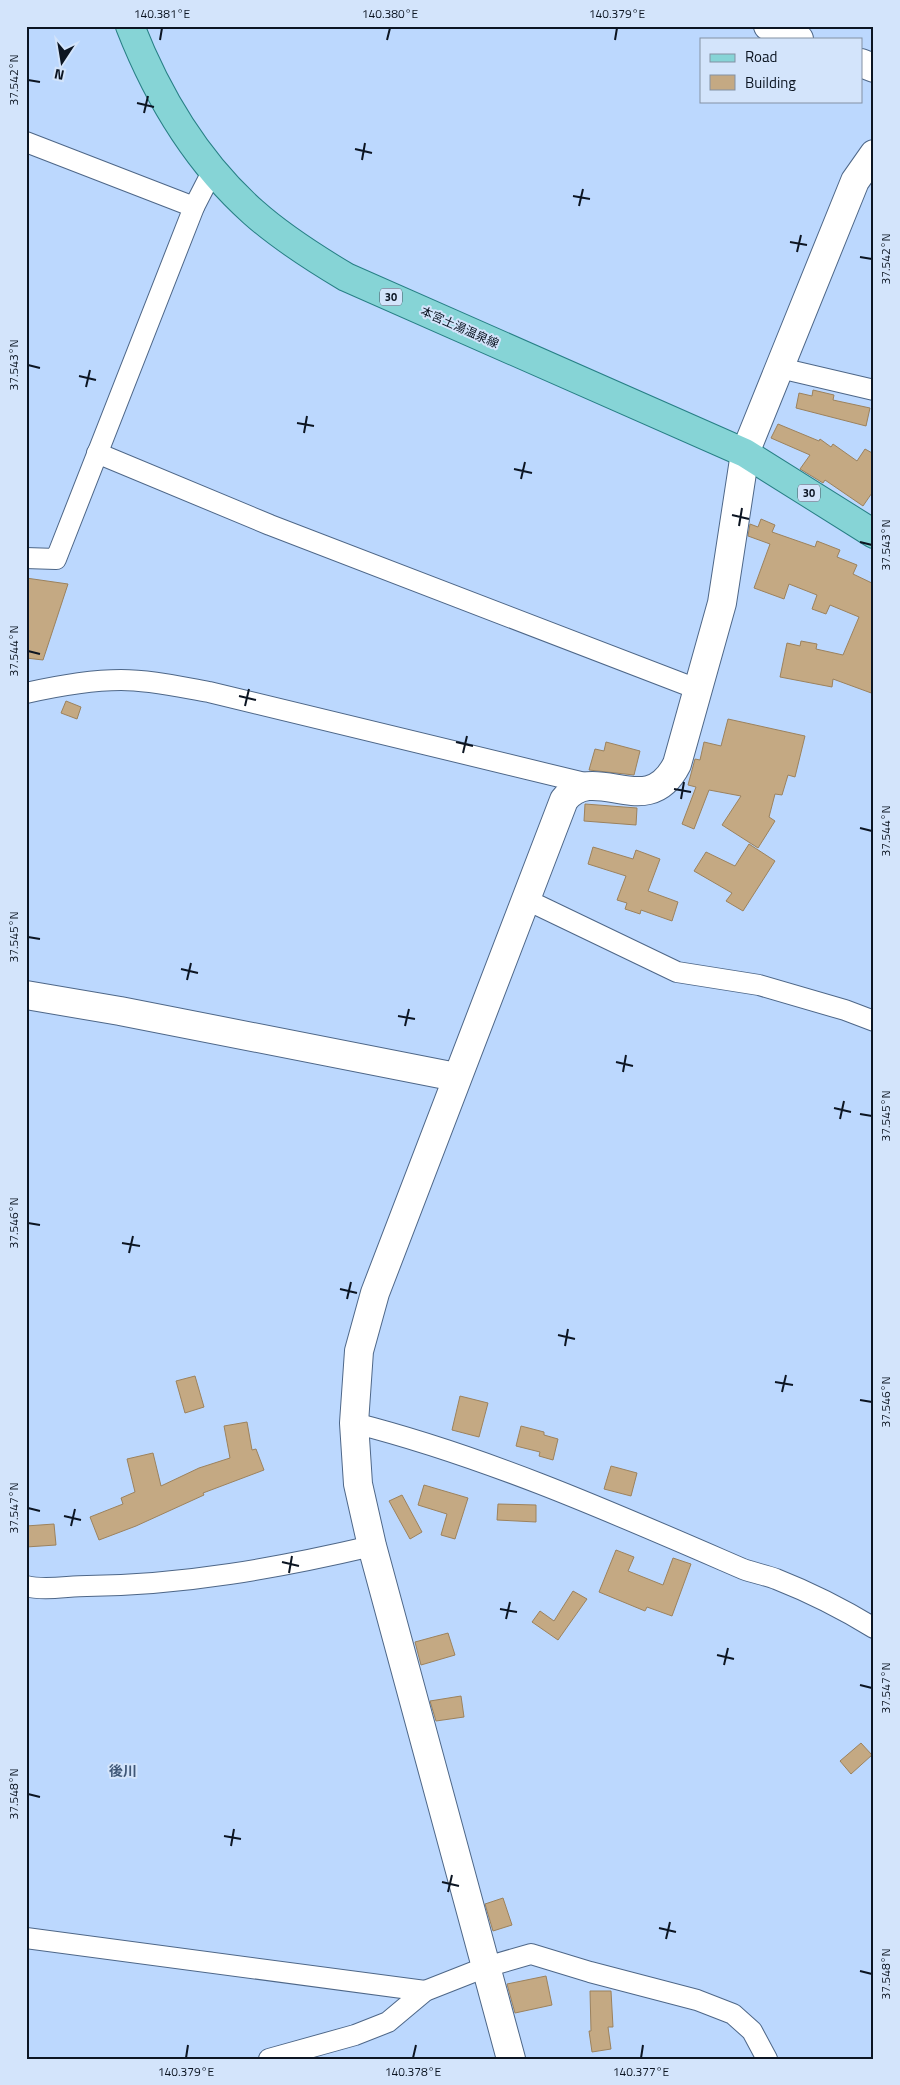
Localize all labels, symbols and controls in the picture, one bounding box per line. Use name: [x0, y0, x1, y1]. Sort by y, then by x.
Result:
text: 140.381°E: [134, 4, 190, 23]
text: 140.380°E: [362, 4, 418, 23]
text: 140.379°E: [589, 4, 645, 23]
north arrow: [38, 38, 88, 88]
legend: [700, 38, 862, 102]
text: Road: [745, 45, 777, 68]
text: 37.542°N: [4, 54, 23, 106]
text: N: [52, 64, 66, 86]
text: Building: [745, 71, 796, 94]
text: 37.542°N: [876, 233, 895, 285]
road number: 30: [380, 288, 402, 306]
street label: 本宮土湯温泉線: [418, 301, 502, 353]
text: 37.543°N: [4, 339, 23, 391]
road number: 30: [798, 484, 820, 502]
text: 37.543°N: [876, 519, 895, 571]
text: 37.544°N: [4, 625, 23, 677]
text: 37.544°N: [876, 805, 895, 857]
text: 37.545°N: [4, 911, 23, 963]
text: 37.545°N: [876, 1090, 895, 1142]
text: 37.546°N: [4, 1197, 23, 1249]
text: 37.546°N: [876, 1376, 895, 1428]
text: 37.547°N: [4, 1482, 23, 1534]
text: 37.547°N: [876, 1662, 895, 1714]
district label: 後川: [109, 1760, 137, 1781]
text: 37.548°N: [4, 1768, 23, 1820]
text: 37.548°N: [876, 1948, 895, 2000]
text: 140.379°E: [158, 2062, 214, 2081]
text: 140.378°E: [385, 2062, 441, 2081]
text: 140.377°E: [613, 2062, 669, 2081]

